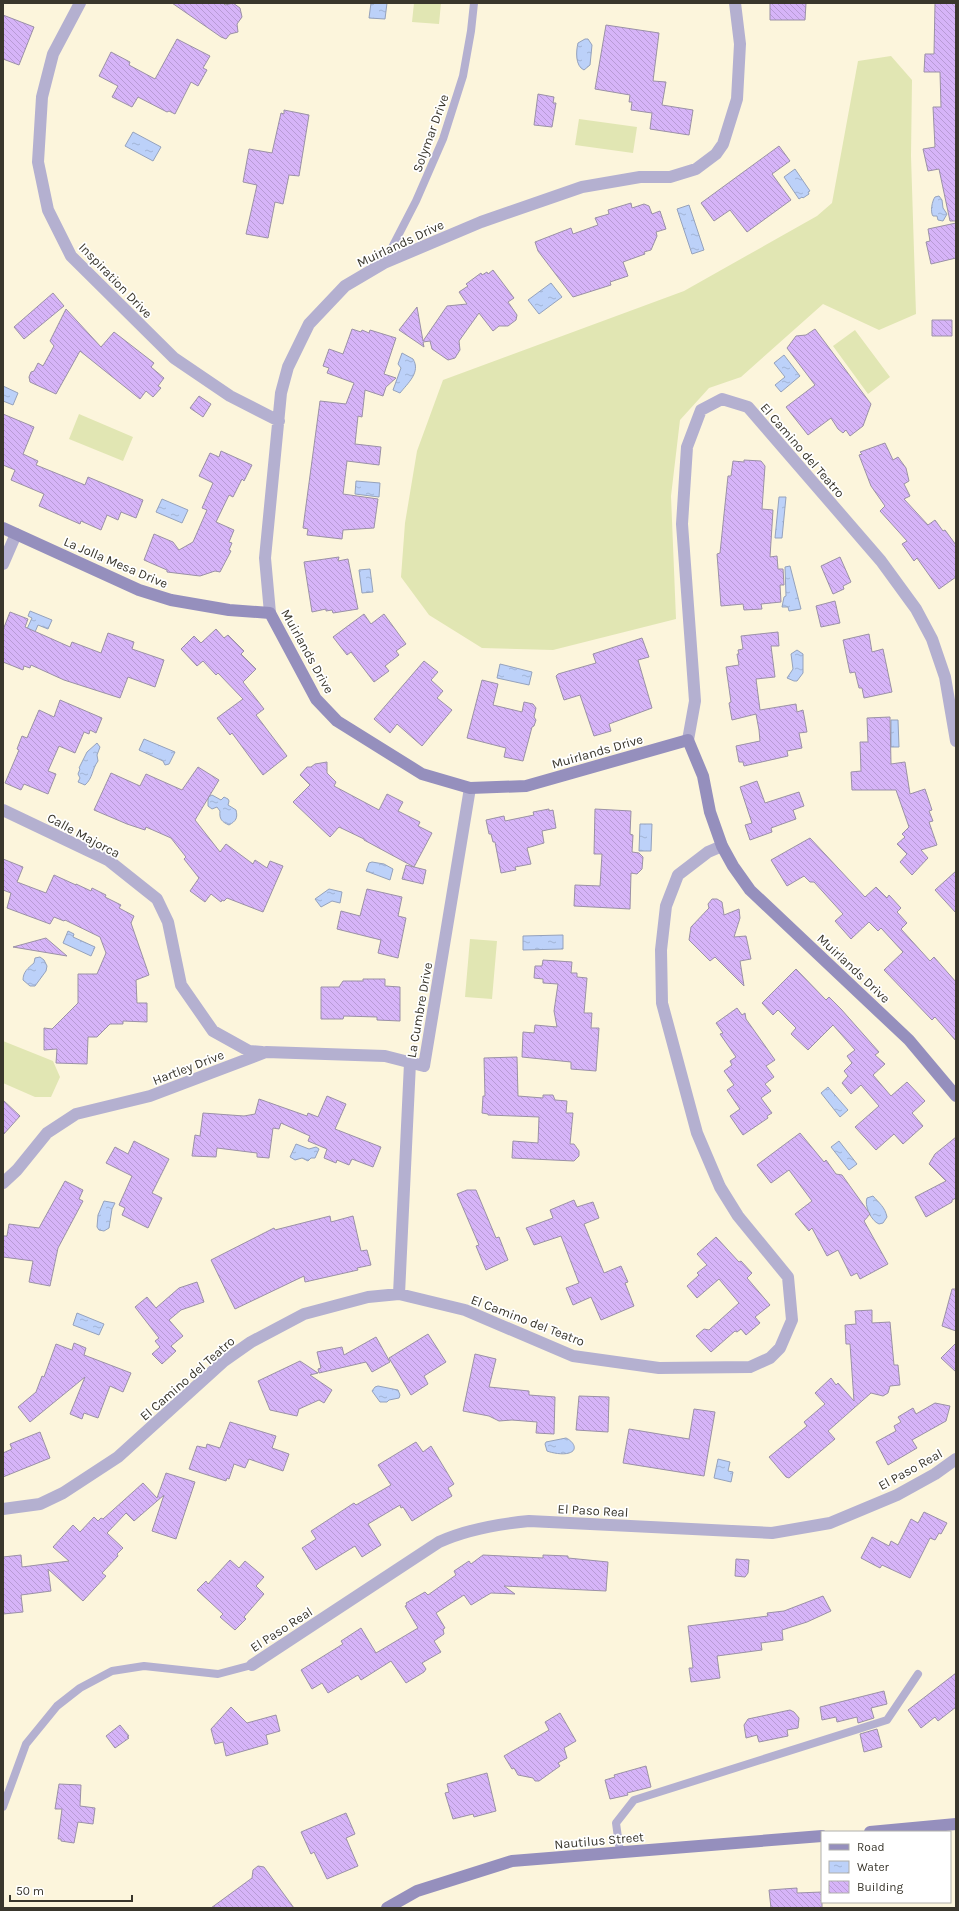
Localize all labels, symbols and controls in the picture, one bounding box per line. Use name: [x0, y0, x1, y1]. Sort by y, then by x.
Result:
street label: Solymar Drive: [409, 92, 452, 174]
street label: Muirlands Drive: [354, 217, 446, 270]
street label: Inspiration Drive: [76, 240, 156, 321]
street label: El Camino del Teatro: [757, 400, 848, 501]
street label: La Jolla Mesa Drive: [62, 534, 170, 591]
street label: Muirlands Drive: [278, 606, 337, 696]
street label: Muirlands Drive: [550, 731, 645, 772]
street label: Calle Majorca: [45, 810, 123, 861]
street label: Muirlands Drive: [814, 931, 893, 1006]
street label: La Cumbre Drive: [404, 961, 435, 1059]
street label: Hartley Drive: [150, 1047, 226, 1088]
street label: El Camino del Teatro: [469, 1292, 587, 1349]
street label: El Camino del Teatro: [137, 1333, 238, 1424]
street label: El Paso Real: [876, 1446, 945, 1493]
street label: El Paso Real: [557, 1501, 629, 1520]
street label: El Paso Real: [247, 1604, 315, 1655]
street label: Nautilus Street: [554, 1829, 645, 1852]
legend: [821, 1831, 951, 1903]
text: Road: [857, 1840, 885, 1854]
text: Water: [857, 1860, 890, 1874]
scale bar: [10, 1877, 132, 1903]
text: Building: [857, 1880, 904, 1894]
text: 50 m: [16, 1884, 44, 1898]

